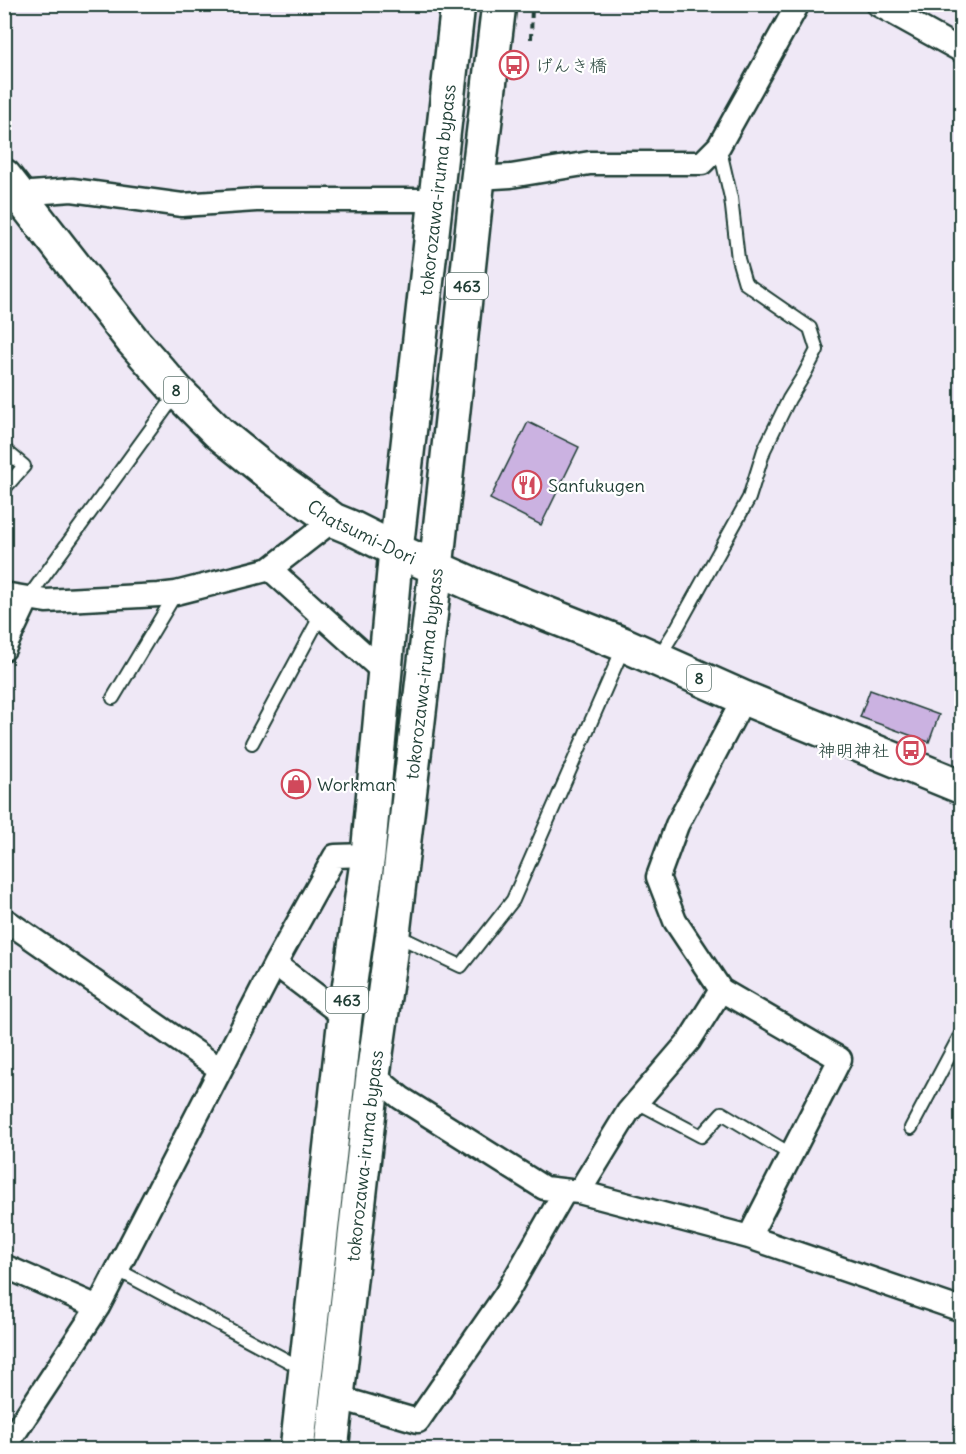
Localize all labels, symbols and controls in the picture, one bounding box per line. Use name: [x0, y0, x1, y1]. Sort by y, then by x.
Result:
bus stop icon: げんき橋: [498, 49, 530, 81]
place label: げんき橋: [535, 54, 607, 77]
street label: tokorozawa-iruma bypass: [413, 83, 460, 297]
road number: 463: [446, 273, 488, 299]
road number: 8: [164, 377, 188, 403]
restaurant icon: Sanfukugen: [511, 469, 543, 501]
place label: Sanfukugen: [548, 474, 645, 497]
street label: Chatsumi-Dori: [303, 494, 420, 569]
street label: tokorozawa-iruma bypass: [400, 567, 447, 780]
road number: 8: [687, 665, 711, 691]
bus stop icon: 神明神社: [895, 734, 927, 766]
place label: 神明神社: [818, 739, 890, 762]
shop icon: Workman: [280, 768, 312, 800]
place label: Workman: [317, 773, 396, 796]
road number: 463: [326, 987, 368, 1013]
street label: tokorozawa-iruma bypass: [341, 1049, 388, 1263]

